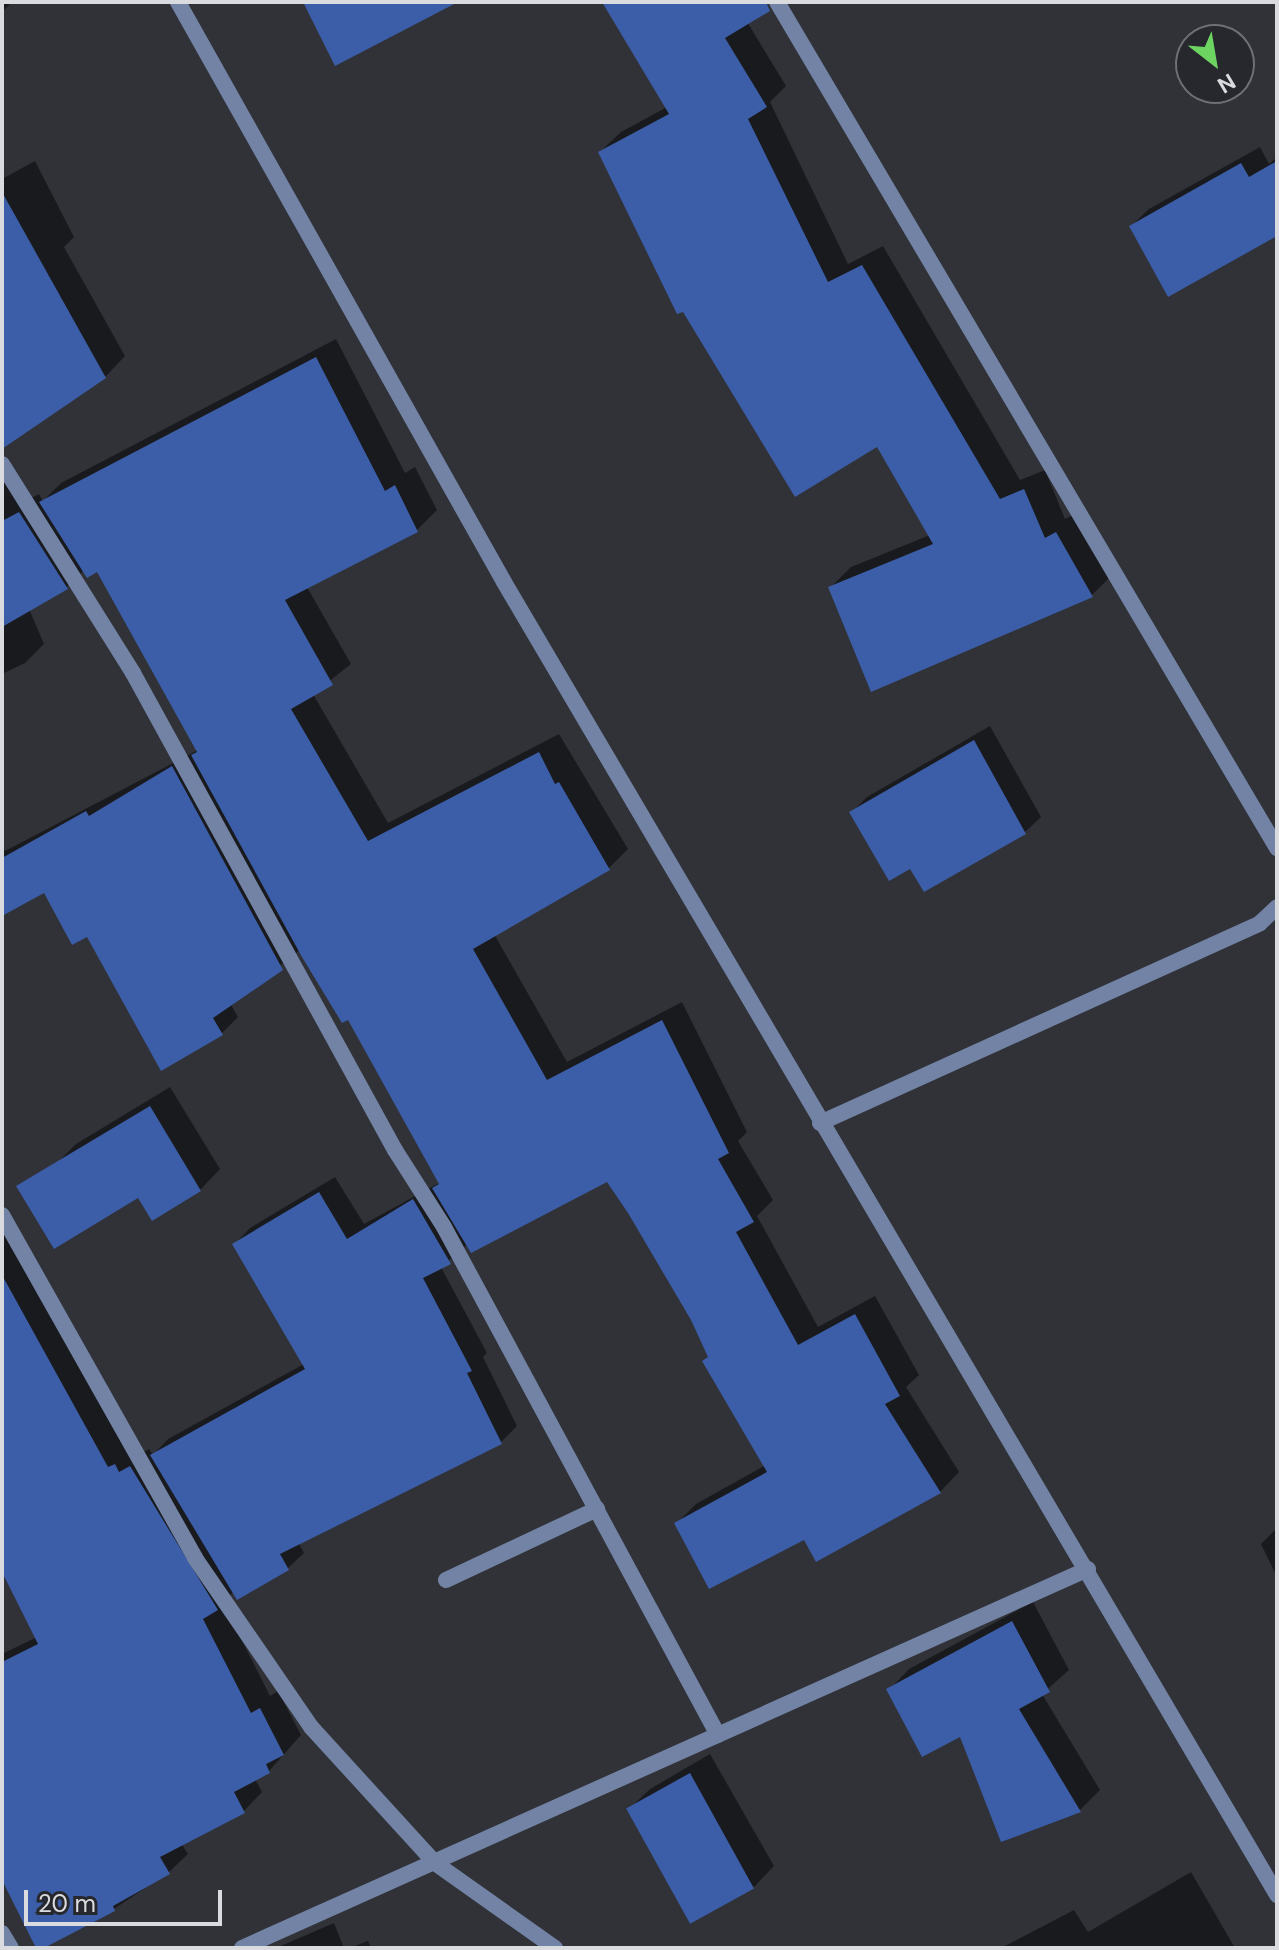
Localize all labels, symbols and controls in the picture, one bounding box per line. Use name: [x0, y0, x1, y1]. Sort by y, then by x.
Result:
north arrow: [1175, 24, 1255, 104]
text: N: [1212, 67, 1241, 100]
scale bar: [28, 1874, 226, 1924]
text: 20 m: [38, 1888, 96, 1919]

